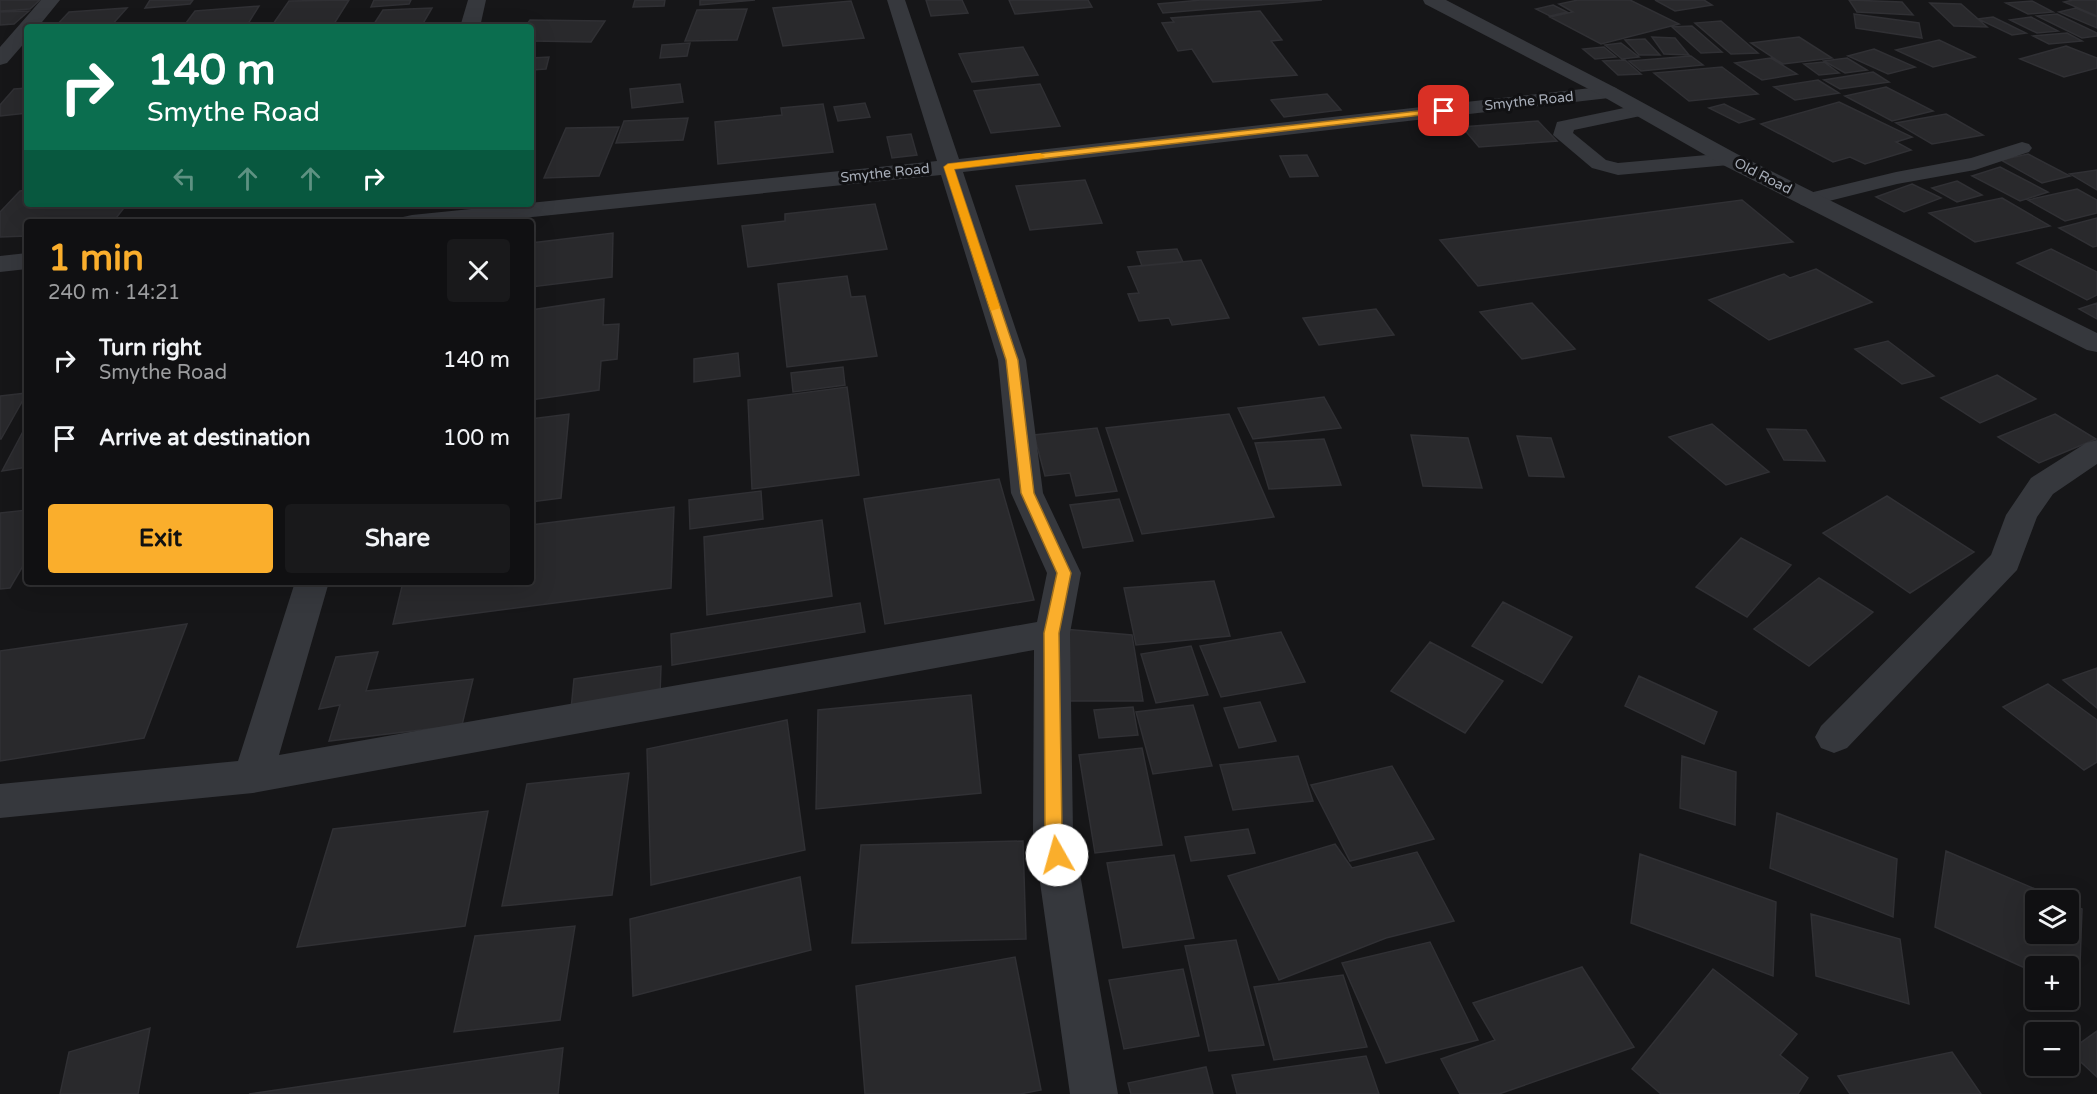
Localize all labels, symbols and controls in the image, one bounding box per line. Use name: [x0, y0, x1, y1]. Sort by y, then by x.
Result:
text: 140 m: [147, 45, 276, 96]
icon: right: [48, 48, 126, 126]
pin: [1418, 85, 1469, 136]
street label: Smythe Road: [1484, 88, 1574, 114]
icon: arrive: [1427, 94, 1460, 127]
text: Smythe Road: [147, 96, 320, 129]
street label: Old Road: [1731, 154, 1795, 198]
street label: Smythe Road: [840, 160, 930, 186]
icon: left: [168, 162, 201, 195]
icon: ahead: [231, 162, 264, 195]
icon: ahead: [294, 162, 327, 195]
icon: right: [357, 162, 390, 195]
text: 1 min: [48, 237, 144, 280]
button: close: [447, 239, 510, 302]
text: 240 m · 14:21: [48, 281, 180, 305]
text: Turn right: [99, 335, 201, 361]
icon: right: [48, 344, 81, 377]
text: 140 m: [443, 347, 510, 373]
text: Smythe Road: [99, 361, 227, 385]
icon: arrive: [48, 422, 81, 455]
text: Arrive at destination: [99, 425, 310, 451]
text: 100 m: [443, 425, 510, 451]
button: Exit: [48, 504, 273, 573]
button: Share: [285, 504, 510, 573]
position arrow: [1025, 823, 1089, 887]
map controls: [2025, 890, 2079, 1076]
button: layers: [2025, 890, 2079, 944]
button: +: [2025, 956, 2079, 1010]
button: −: [2025, 1022, 2079, 1076]

